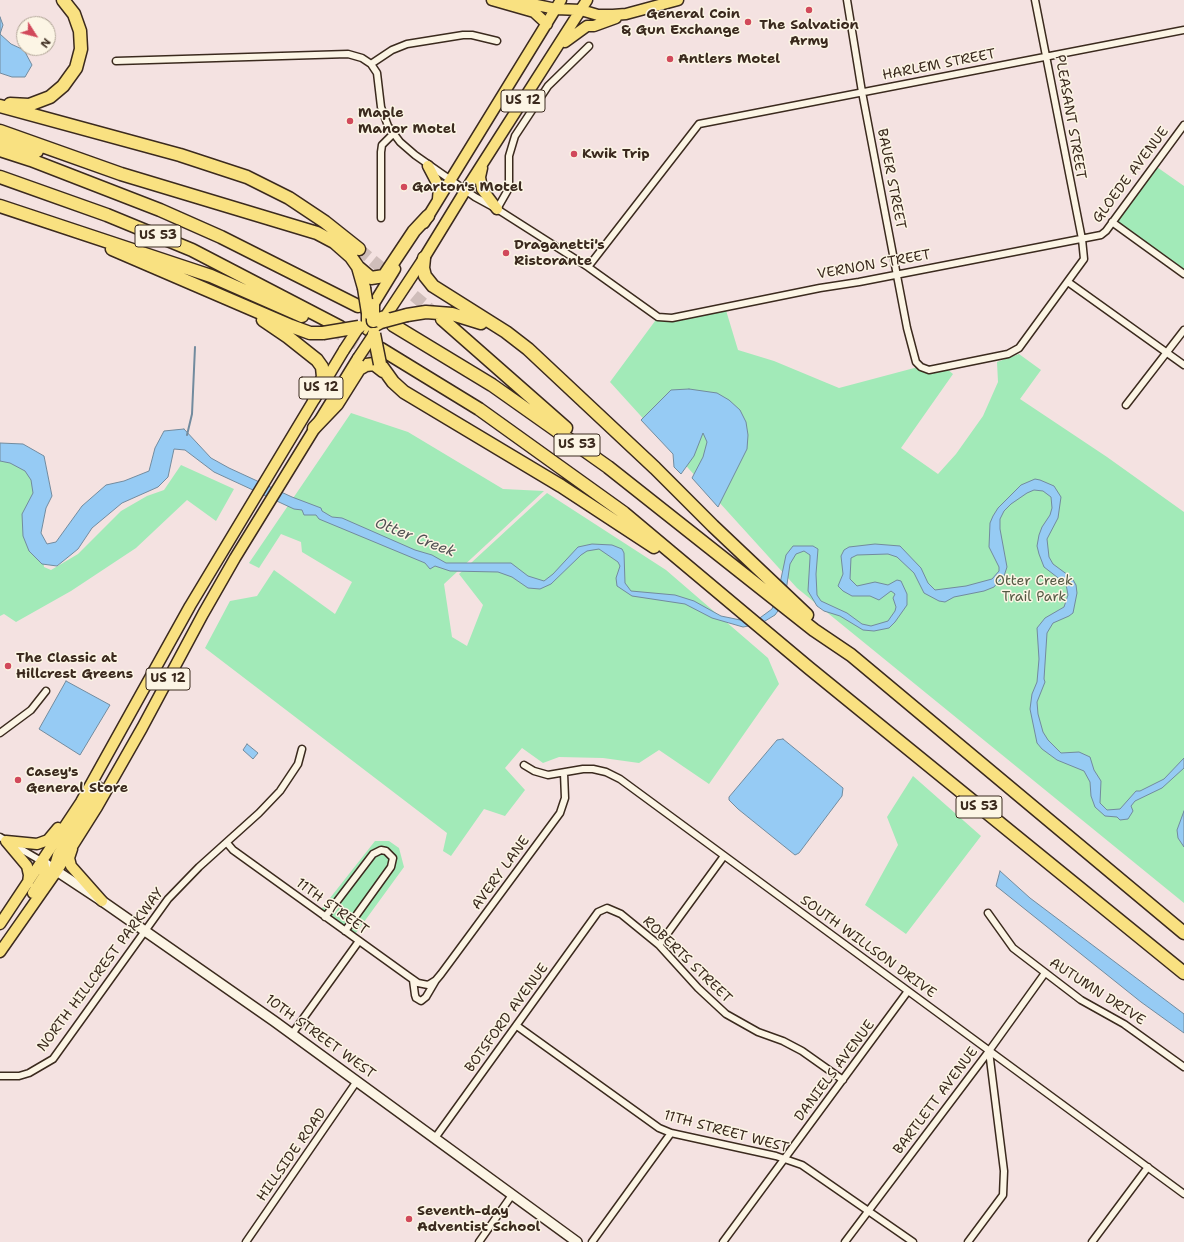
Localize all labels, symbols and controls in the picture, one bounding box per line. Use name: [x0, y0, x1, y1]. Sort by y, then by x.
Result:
marker: The Salvation Army: [804, 5, 814, 15]
place label: General Coin & Gun Exchange: [621, 6, 740, 38]
north arrow: [16, 16, 56, 56]
marker: General Coin & Gun Exchange: [743, 17, 753, 27]
place label: The Salvation Army: [759, 17, 859, 50]
text: N: [37, 35, 54, 51]
street label: HARLEM STREET: [881, 46, 997, 84]
place label: Antlers Motel: [678, 51, 780, 67]
street label: PLEASANT STREET: [1051, 53, 1089, 181]
marker: Antlers Motel: [665, 54, 675, 64]
road number: US 12: [501, 90, 545, 112]
place label: Maple Manor Motel: [358, 105, 456, 138]
marker: Maple Manor Motel: [345, 116, 355, 126]
street label: GLOEDE AVENUE: [1089, 124, 1173, 226]
street label: BAUER STREET: [873, 127, 909, 231]
place label: Kwik Trip: [582, 146, 650, 162]
marker: Kwik Trip: [569, 149, 579, 159]
place label: Garton's Motel: [412, 179, 523, 195]
marker: Garton's Motel: [399, 182, 409, 192]
road number: US 53: [135, 225, 181, 247]
place label: Draganetti's Ristorante: [514, 237, 605, 270]
street label: VERNON STREET: [816, 247, 932, 283]
marker: Draganetti's Ristorante: [501, 248, 511, 258]
road number: US 12: [299, 377, 343, 399]
road number: US 53: [554, 434, 600, 456]
water label: Otter Creek: [372, 514, 458, 562]
park label: Otter Creek Trail Park: [995, 573, 1073, 606]
place label: The Classic at Hillcrest Greens: [16, 650, 133, 682]
marker: The Classic at Hillcrest Greens: [3, 661, 13, 671]
road number: US 12: [146, 668, 190, 690]
place label: Casey's General Store: [26, 764, 128, 796]
marker: Casey's General Store: [13, 775, 23, 785]
road number: US 53: [956, 796, 1002, 818]
street label: AVERY LANE: [469, 833, 533, 913]
street label: 11TH STREET: [292, 875, 372, 939]
street label: NORTH HILLCREST PARKWAY: [34, 885, 168, 1055]
street label: SOUTH WILLSON DRIVE: [797, 892, 939, 1002]
street label: ROBERTS STREET: [639, 913, 735, 1007]
street label: AUTUMN DRIVE: [1046, 955, 1148, 1029]
street label: BOTSFORD AVENUE: [462, 960, 552, 1076]
street label: 10TH STREET WEST: [262, 991, 378, 1083]
street label: DANIELS AVENUE: [791, 1017, 879, 1125]
street label: BARTLETT AVENUE: [890, 1044, 982, 1158]
street label: HILLSIDE ROAD: [254, 1105, 330, 1205]
street label: 11TH STREET WEST: [662, 1107, 790, 1157]
place label: Seventh-day Adventist School: [417, 1203, 540, 1236]
marker: Seventh-day Adventist School: [404, 1214, 414, 1224]

